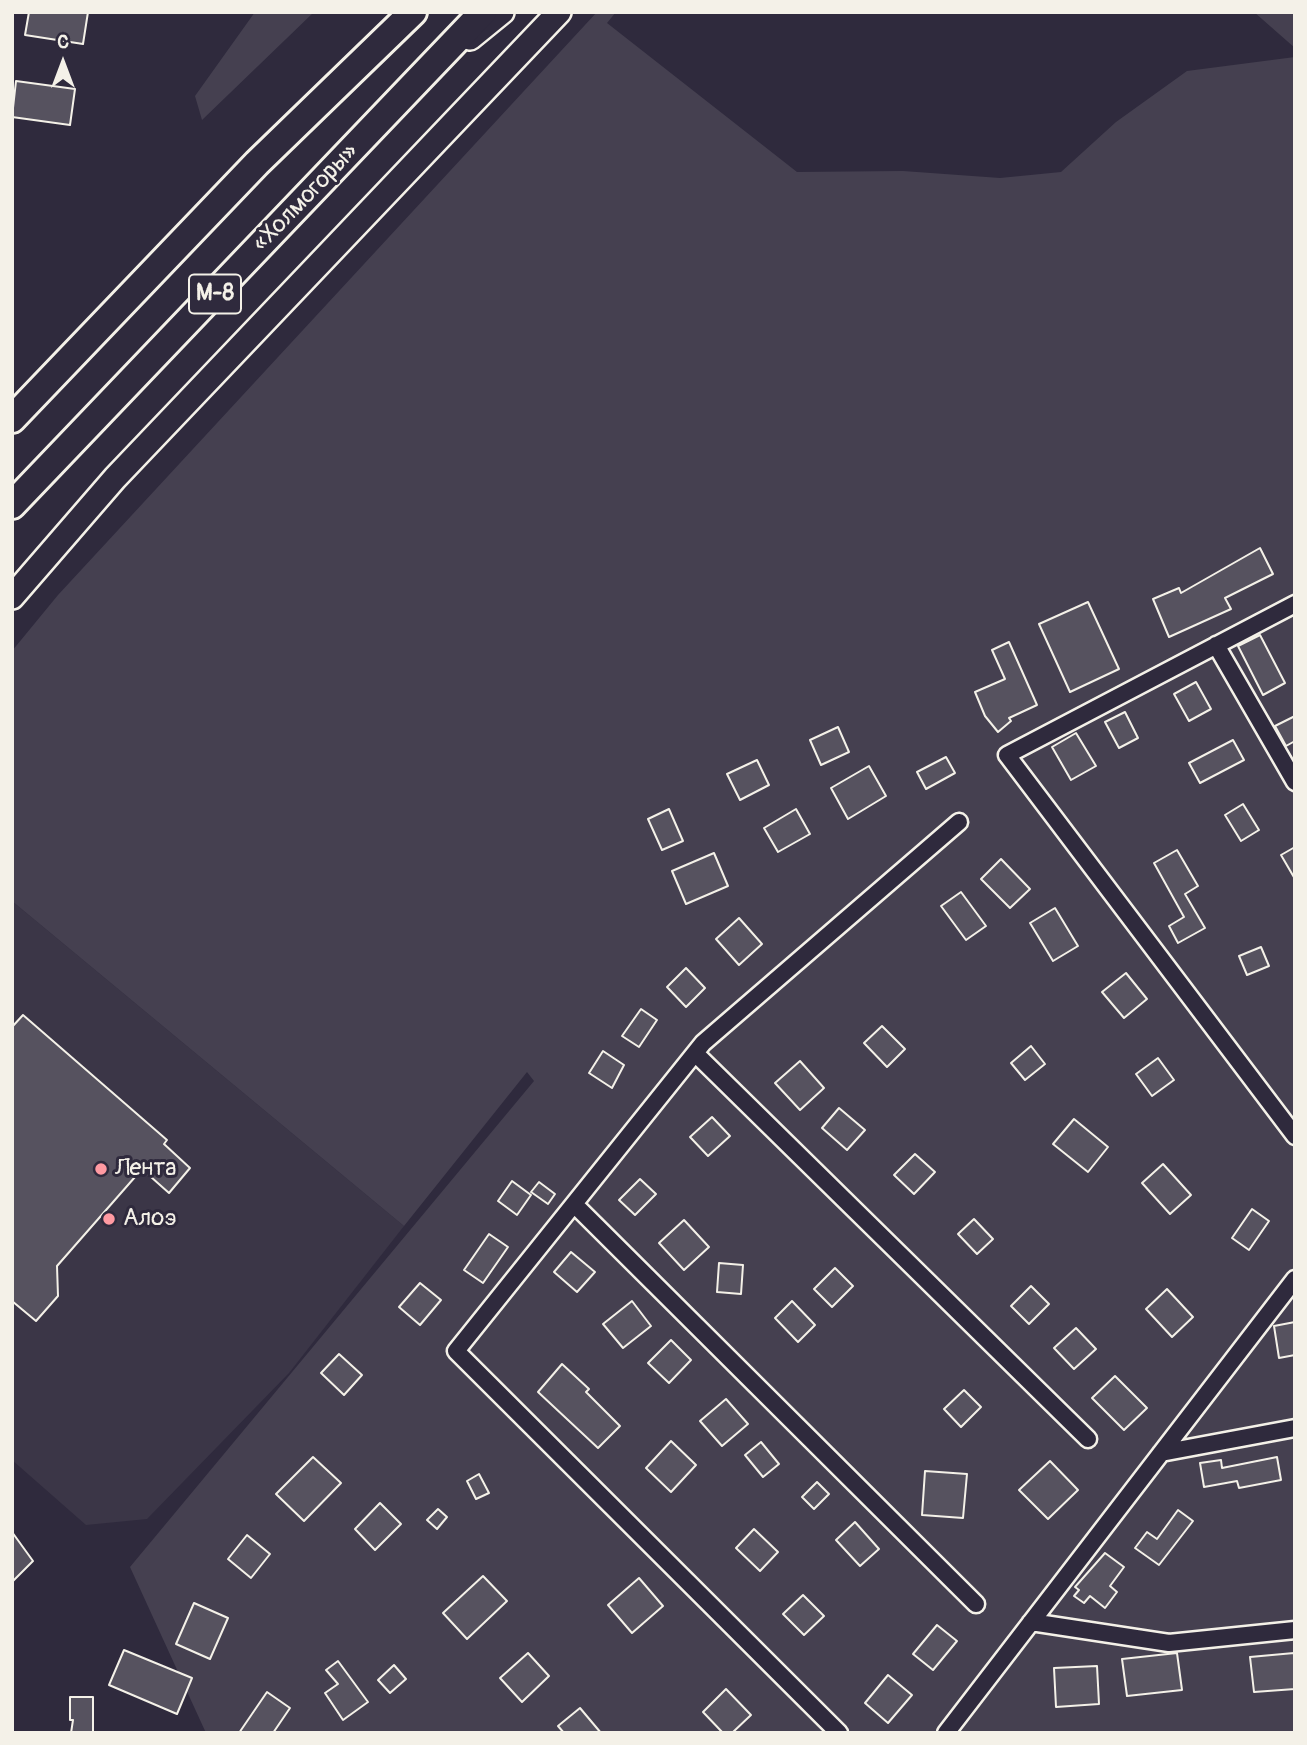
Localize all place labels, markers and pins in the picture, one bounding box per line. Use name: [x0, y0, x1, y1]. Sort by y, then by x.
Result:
place label: Лента: [115, 1155, 176, 1183]
marker: Лента: [93, 1161, 109, 1177]
place label: Алоэ: [123, 1205, 177, 1233]
marker: Алоэ: [101, 1211, 117, 1227]

